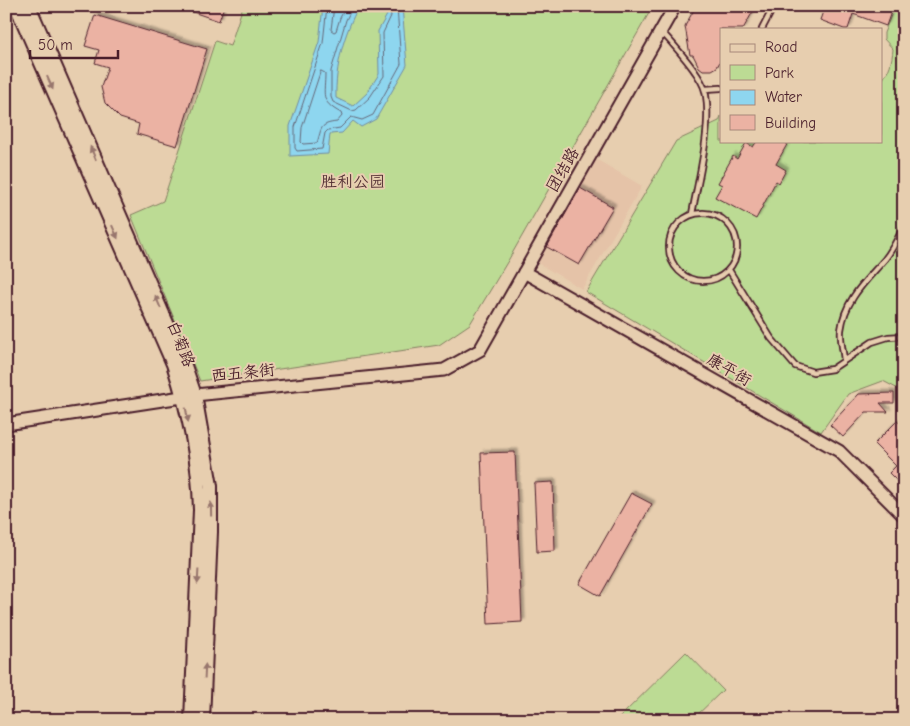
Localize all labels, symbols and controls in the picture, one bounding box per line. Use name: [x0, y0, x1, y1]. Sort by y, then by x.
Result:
scale bar: [30, 28, 118, 60]
legend: [720, 28, 882, 142]
text: 50 m: [38, 36, 73, 54]
text: Road: [765, 38, 797, 56]
text: Park: [765, 64, 794, 82]
one-way arrow: [46, 76, 54, 90]
text: Water: [765, 88, 802, 106]
text: Building: [765, 114, 816, 132]
street label: 团结路: [543, 145, 583, 195]
one-way arrow: [88, 146, 96, 160]
park label: 胜利公园: [321, 173, 385, 191]
one-way arrow: [112, 225, 120, 239]
one-way arrow: [153, 295, 161, 310]
street label: 白菊路: [164, 318, 198, 370]
street label: 康平街: [704, 350, 754, 390]
street label: 西五条街: [210, 361, 276, 385]
one-way arrow: [183, 408, 191, 424]
one-way arrow: [207, 500, 215, 516]
one-way arrow: [193, 569, 201, 585]
one-way arrow: [201, 663, 209, 679]

